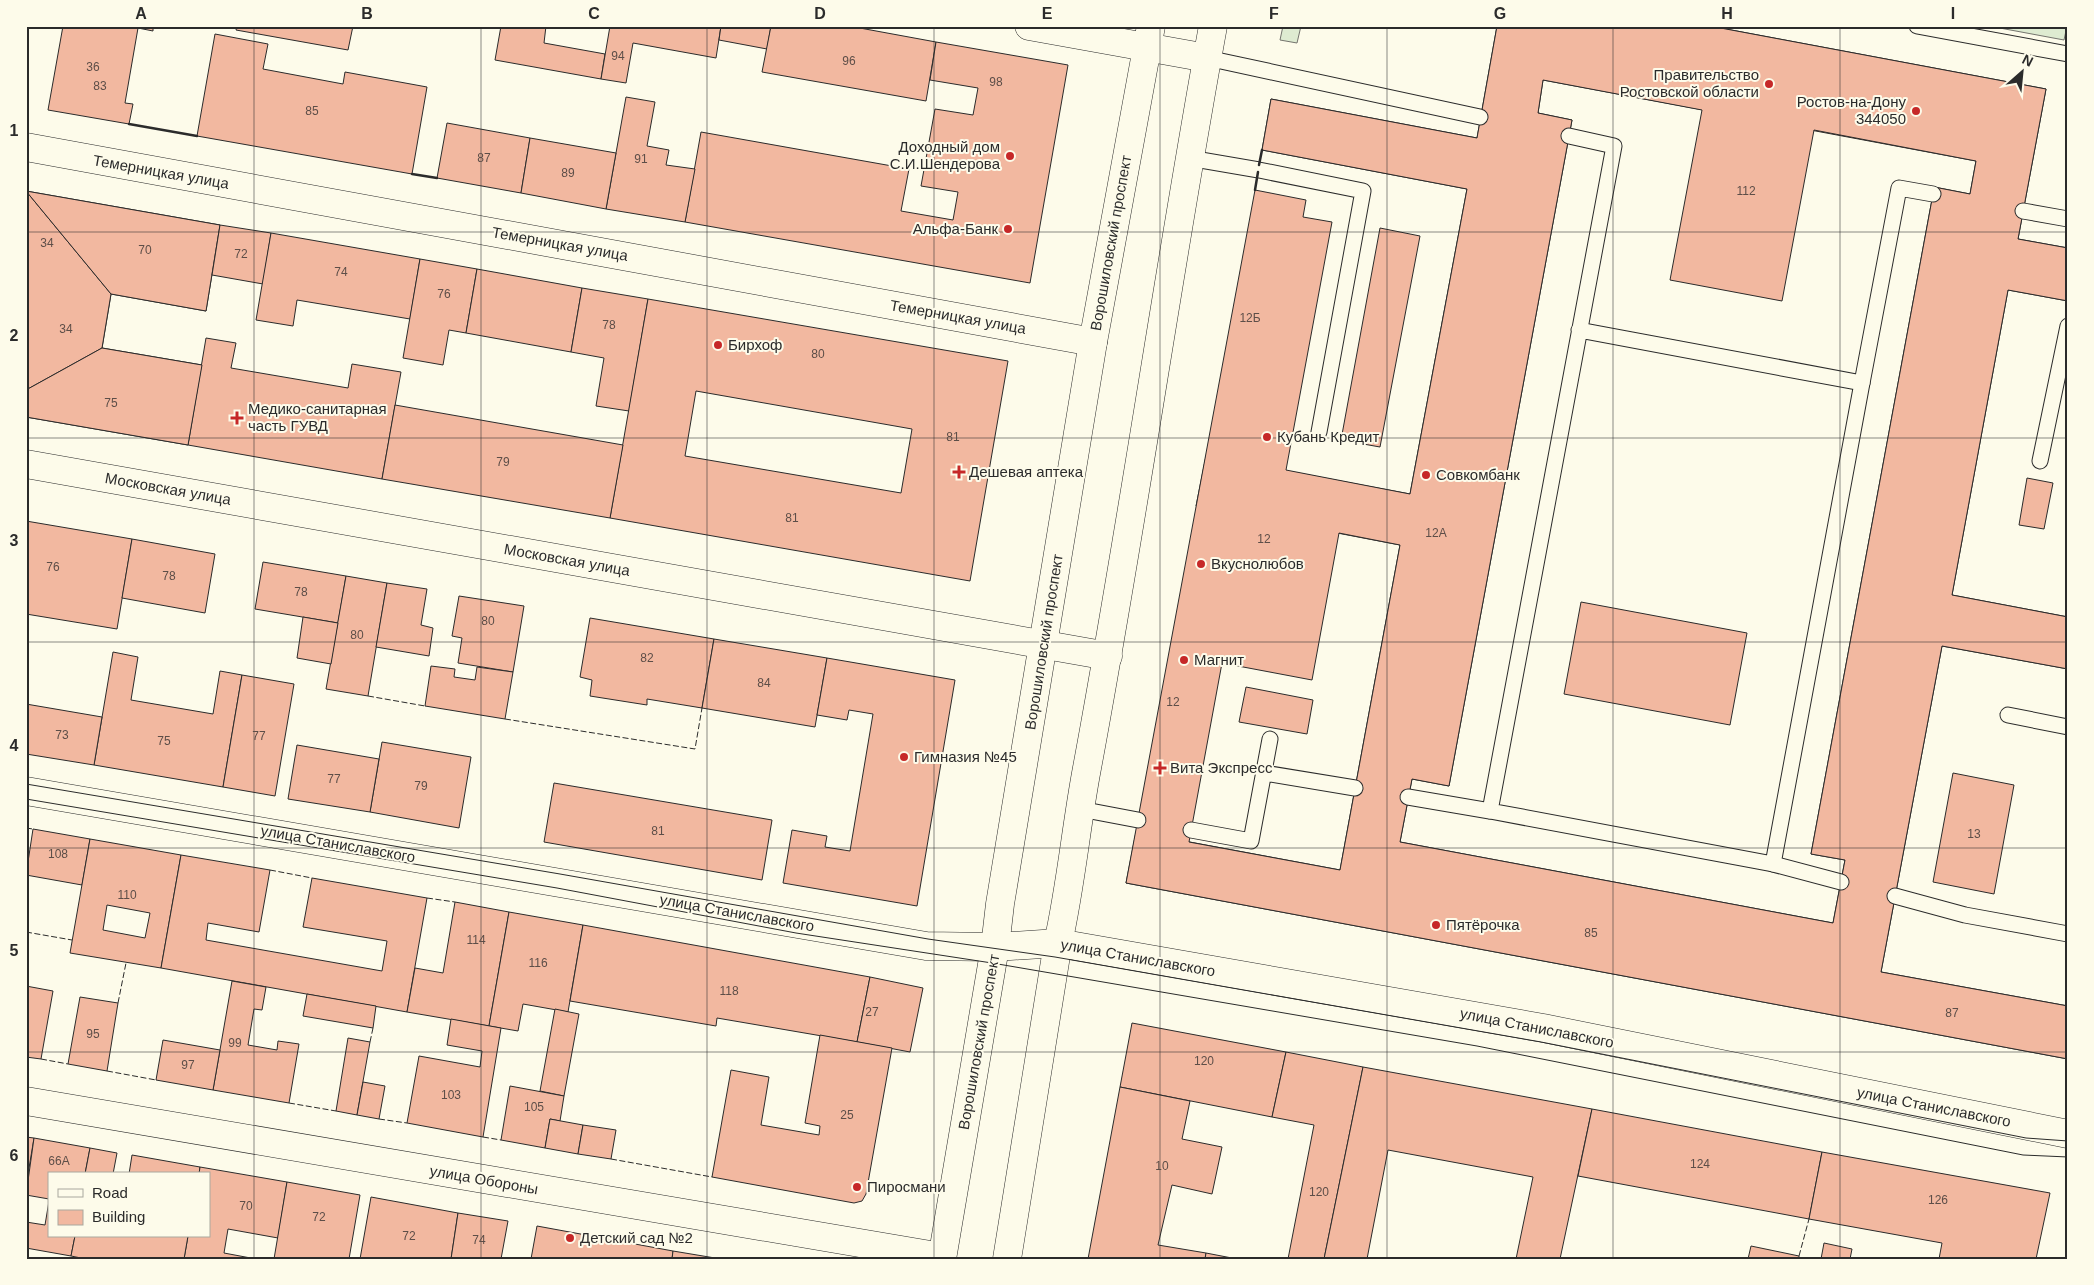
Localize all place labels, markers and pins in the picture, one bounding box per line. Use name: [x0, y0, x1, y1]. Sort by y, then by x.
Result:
place label: Правительство Ростовской области: [1620, 66, 1759, 100]
marker: Правительство Ростовской области: [1763, 78, 1775, 90]
place label: Ростов-на-Дону 344050: [1797, 93, 1906, 127]
marker: Ростов-на-Дону 344050: [1910, 105, 1922, 117]
place label: Доходный дом С.И.Шендерова: [890, 138, 1001, 172]
marker: Доходный дом С.И.Шендерова: [1004, 150, 1016, 162]
place label: Альфа-Банк: [913, 220, 998, 237]
marker: Альфа-Банк: [1002, 223, 1014, 235]
place label: Бирхоф: [728, 336, 782, 353]
marker: Бирхоф: [712, 339, 724, 351]
place label: Медико-санитарная часть ГУВД: [248, 400, 387, 434]
marker: Медико-санитарная часть ГУВД: [230, 411, 244, 425]
place label: Кубань Кредит: [1277, 428, 1379, 445]
marker: Кубань Кредит: [1261, 431, 1273, 443]
place label: Дешевая аптека: [969, 463, 1084, 480]
marker: Дешевая аптека: [953, 466, 965, 478]
place label: Совкомбанк: [1436, 466, 1520, 483]
marker: Совкомбанк: [1420, 469, 1432, 481]
place label: Вкуснолюбов: [1211, 555, 1304, 572]
marker: Вкуснолюбов: [1195, 558, 1207, 570]
place label: Магнит: [1194, 651, 1244, 668]
marker: Магнит: [1178, 654, 1190, 666]
place label: Гимназия №45: [914, 748, 1017, 765]
marker: Гимназия №45: [898, 751, 910, 763]
place label: Вита Экспресс: [1170, 759, 1273, 776]
marker: Вита Экспресс: [1154, 762, 1166, 774]
place label: Пятёрочка: [1446, 916, 1520, 933]
marker: Пятёрочка: [1430, 919, 1442, 931]
place label: Пиросмани: [867, 1178, 946, 1195]
marker: Пиросмани: [851, 1181, 863, 1193]
place label: Детский сад №2: [580, 1229, 693, 1246]
marker: Детский сад №2: [564, 1232, 576, 1244]

